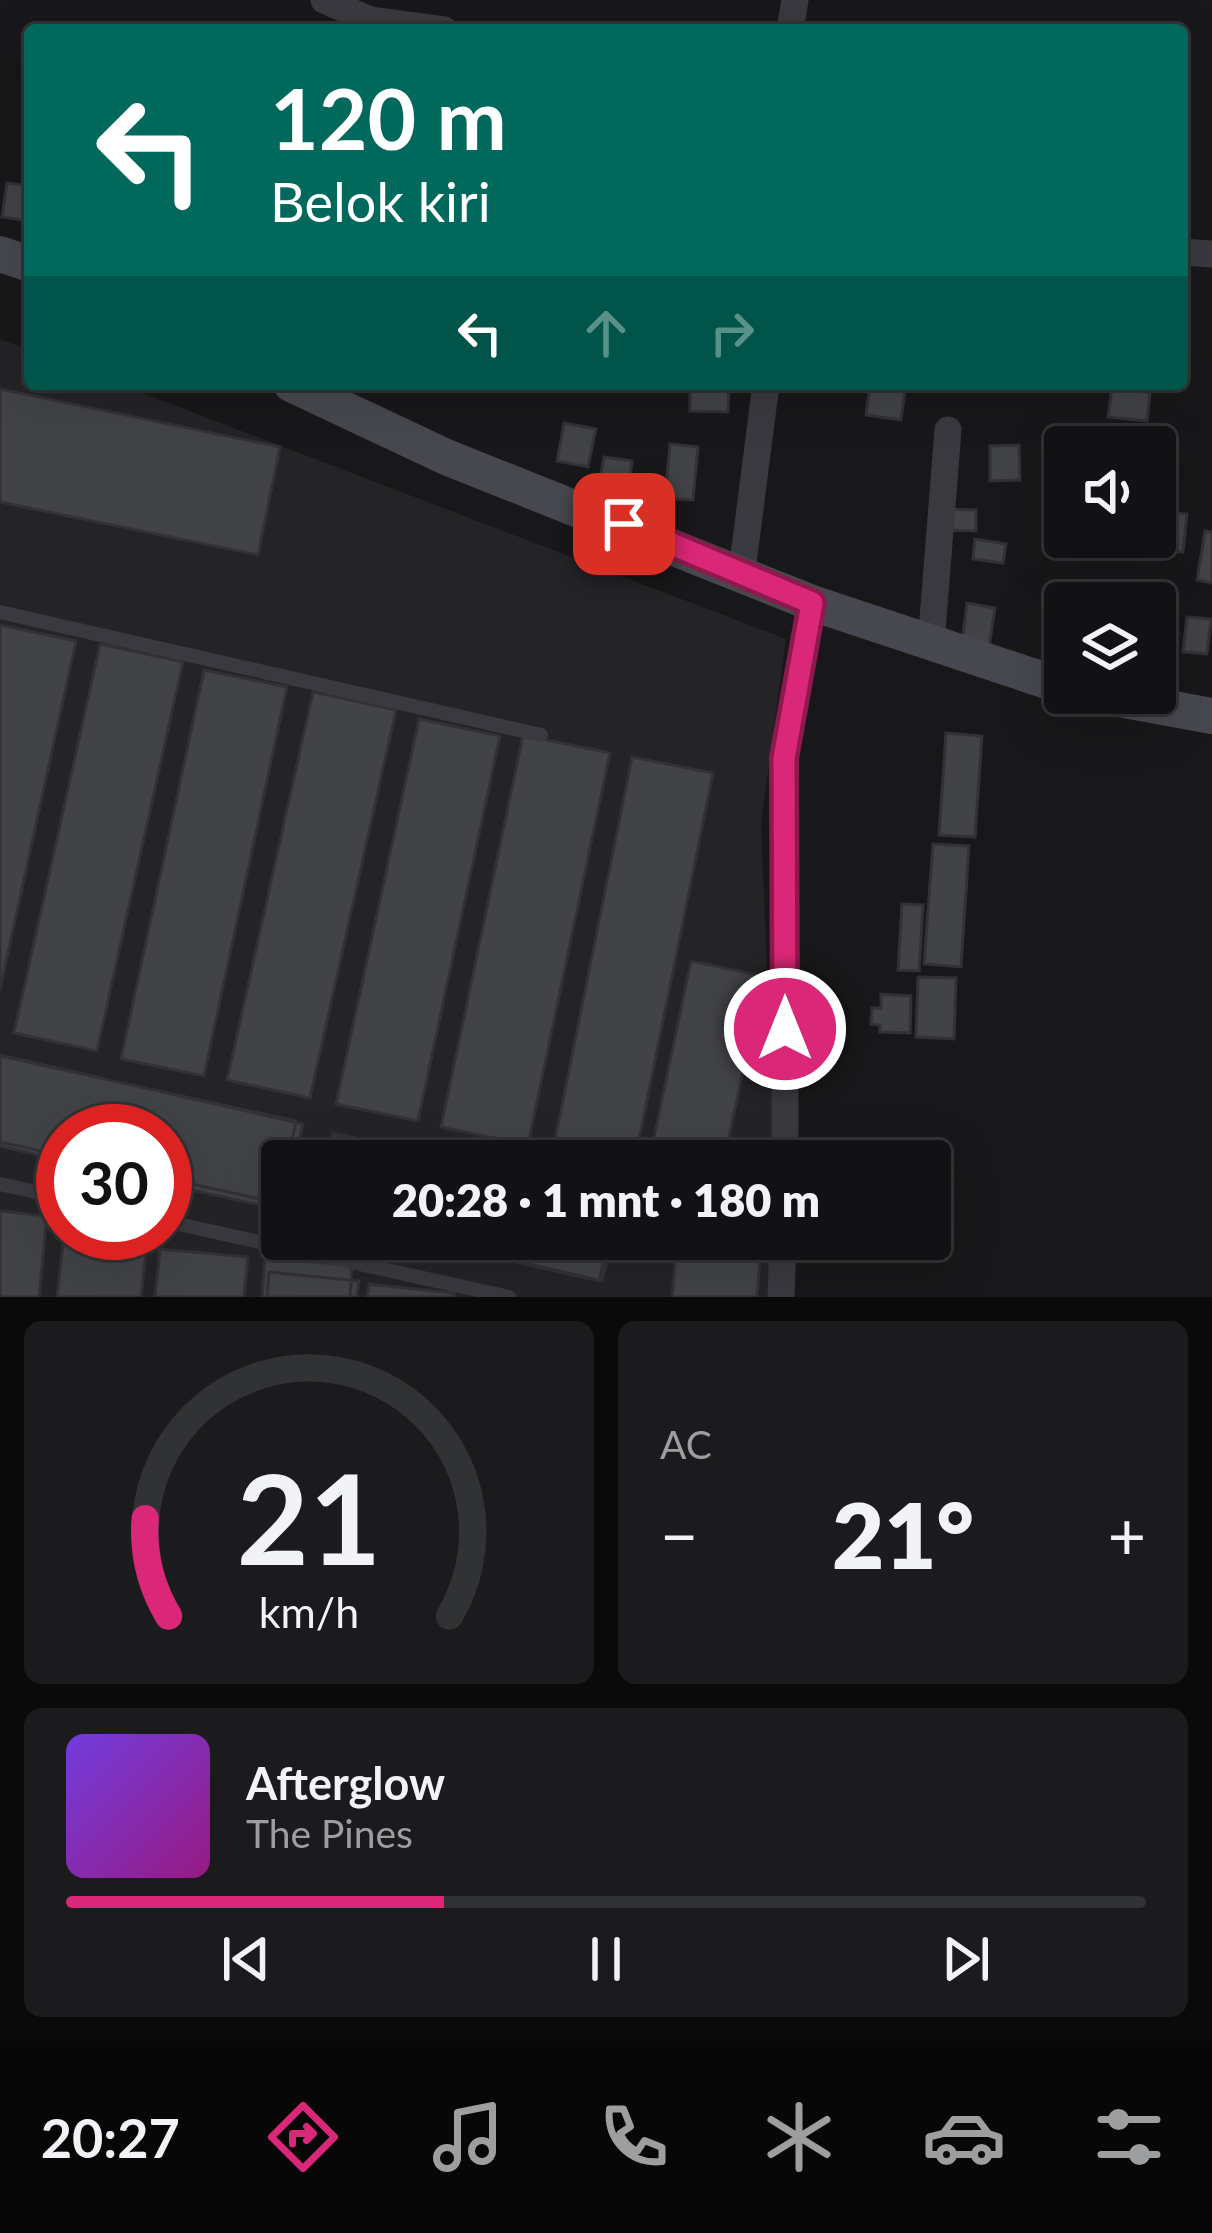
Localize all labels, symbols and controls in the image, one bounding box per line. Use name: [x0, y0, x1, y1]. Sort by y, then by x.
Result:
text: 120 m: [270, 67, 507, 168]
icon: left: [72, 72, 228, 228]
text: Belok kiri: [270, 169, 491, 234]
icon: left: [447, 300, 513, 366]
icon: ahead: [573, 300, 639, 366]
icon: right: [699, 300, 765, 366]
map controls: [1044, 426, 1176, 714]
button: sound: [1044, 426, 1176, 558]
pin: [573, 473, 675, 575]
icon: arrive: [591, 491, 657, 557]
button: layers: [1044, 582, 1176, 714]
position arrow: [722, 966, 848, 1092]
speed limit sign: 30: [36, 1104, 192, 1260]
text: 20:28 · 1 mnt · 180 m: [392, 1173, 820, 1227]
text: AC: [660, 1421, 712, 1467]
text: 21: [237, 1442, 381, 1592]
text: 21°: [832, 1480, 974, 1588]
text: −: [660, 1495, 698, 1574]
text: +: [1108, 1495, 1146, 1574]
text: km/h: [259, 1585, 359, 1636]
text: Afterglow: [246, 1756, 445, 1810]
text: The Pines: [246, 1810, 413, 1856]
icon: previous: [213, 1926, 279, 1992]
icon: pause: [573, 1926, 639, 1992]
icon: next: [933, 1926, 999, 1992]
icon: directions: [261, 2095, 345, 2179]
icon: music: [426, 2095, 510, 2179]
icon: phone: [592, 2095, 676, 2179]
icon: climate: [757, 2095, 841, 2179]
icon: car: [922, 2095, 1006, 2179]
icon: filters: [1087, 2095, 1171, 2179]
text: 20:27: [41, 2105, 180, 2170]

